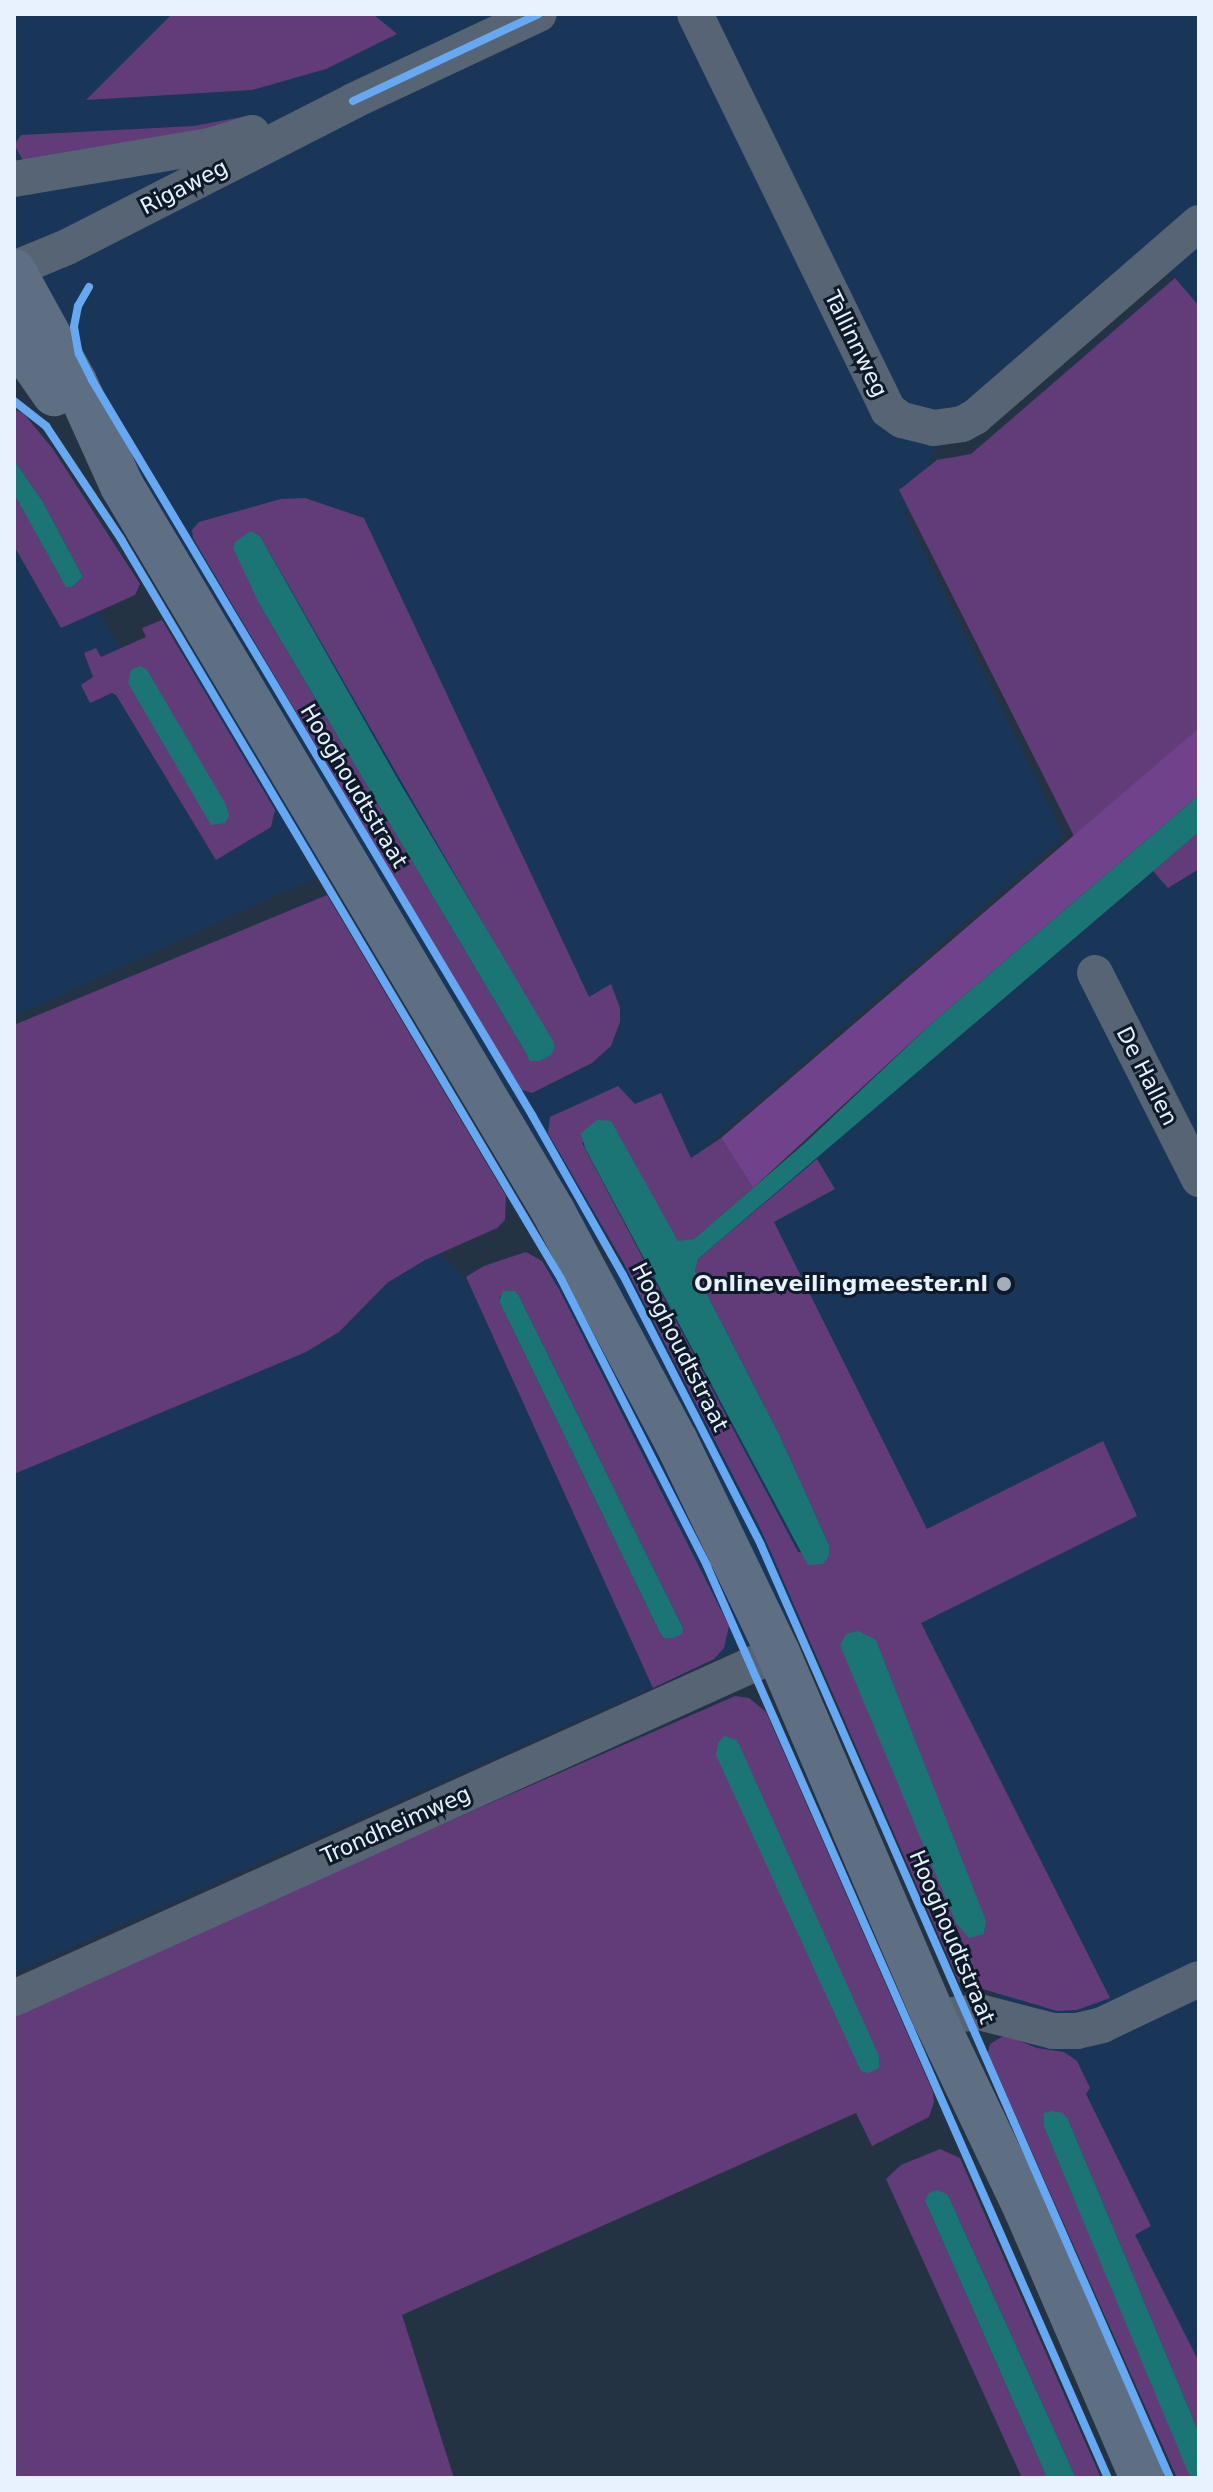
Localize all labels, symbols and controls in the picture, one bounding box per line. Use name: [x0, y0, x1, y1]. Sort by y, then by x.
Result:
street label: Rigaweg: [136, 154, 232, 220]
street label: Tallinnweg: [819, 287, 893, 401]
street label: Hooghoudtstraat: [295, 699, 413, 873]
street label: De Hallen: [1111, 1022, 1183, 1130]
street label: Hooghoudtstraat: [626, 1258, 734, 1436]
place label: Onlineveilingmeester.nl: [694, 1271, 988, 1297]
marker: Onlineveilingmeester.nl: [995, 1275, 1013, 1293]
street label: Trondheimweg: [317, 1780, 475, 1870]
street label: Hooghoudtstraat: [903, 1846, 1001, 2028]

